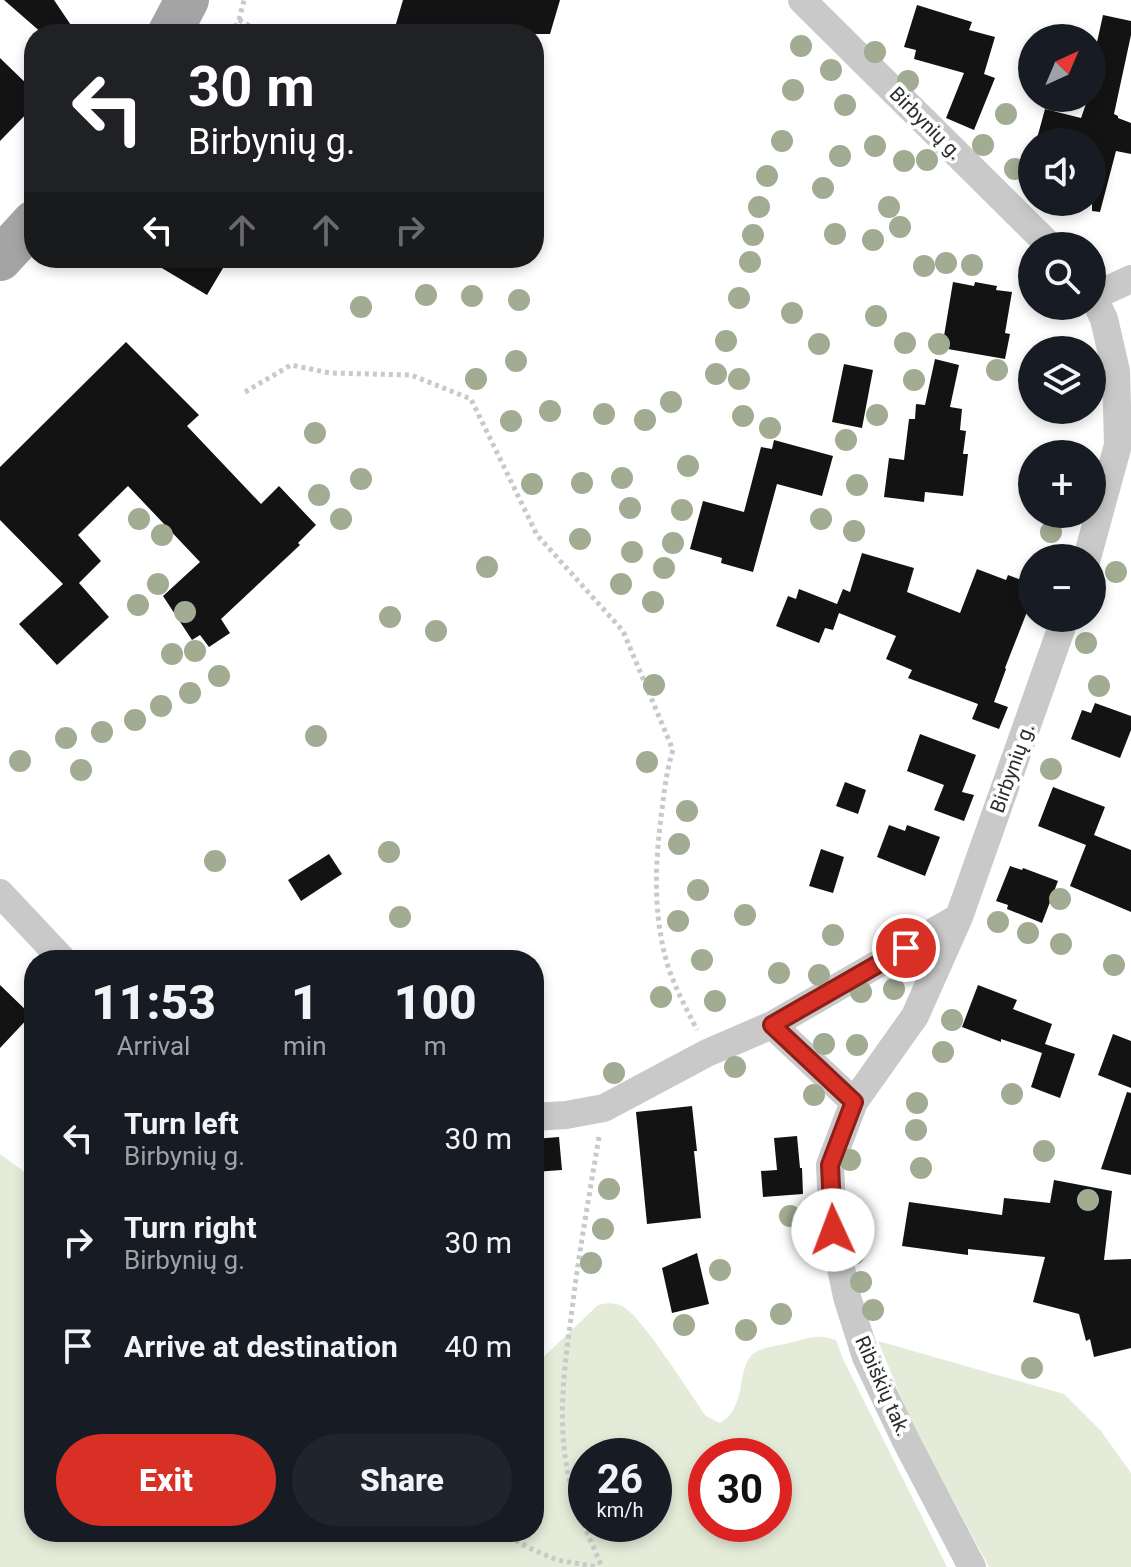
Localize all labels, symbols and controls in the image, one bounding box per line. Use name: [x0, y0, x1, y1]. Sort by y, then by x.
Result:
north arrow: [1018, 24, 1106, 112]
map controls: [1018, 24, 1106, 632]
text: 30 m: [188, 54, 315, 120]
icon: left: [56, 56, 160, 160]
street label: Birbynių g.: [885, 82, 967, 164]
text: Birbynių g.: [188, 121, 356, 163]
button: sound: [1018, 128, 1106, 216]
icon: left: [136, 208, 180, 252]
icon: ahead: [220, 208, 264, 252]
icon: ahead: [304, 208, 348, 252]
icon: right: [388, 208, 432, 252]
button: search: [1018, 232, 1106, 320]
button: layers: [1018, 336, 1106, 424]
button: +: [1018, 440, 1106, 528]
button: −: [1018, 544, 1106, 632]
street label: Birbynių g.: [985, 720, 1039, 816]
pin: [872, 914, 940, 982]
icon: arrive: [884, 926, 928, 970]
text: 11:53: [91, 974, 216, 1031]
text: 1: [291, 974, 319, 1031]
text: 100: [394, 974, 477, 1031]
text: Arrival: [117, 1031, 190, 1061]
text: min: [283, 1031, 327, 1061]
text: m: [424, 1031, 447, 1061]
text: Turn left: [124, 1106, 239, 1141]
icon: left: [56, 1116, 100, 1160]
text: 30 m: [445, 1121, 512, 1156]
text: Birbynių g.: [124, 1141, 245, 1171]
position arrow: [791, 1188, 875, 1272]
text: Turn right: [124, 1210, 257, 1245]
icon: right: [56, 1220, 100, 1264]
text: 30 m: [445, 1225, 512, 1260]
text: Birbynių g.: [124, 1245, 245, 1275]
icon: arrive: [56, 1324, 100, 1368]
text: Arrive at destination: [124, 1329, 398, 1364]
text: 40 m: [445, 1329, 512, 1364]
street label: Ribiškių tak.: [850, 1332, 916, 1440]
button: Exit: [56, 1434, 276, 1526]
button: Share: [292, 1434, 512, 1526]
speed limit sign: 30: [688, 1438, 792, 1542]
text: 26: [597, 1456, 643, 1503]
text: km/h: [597, 1498, 643, 1522]

